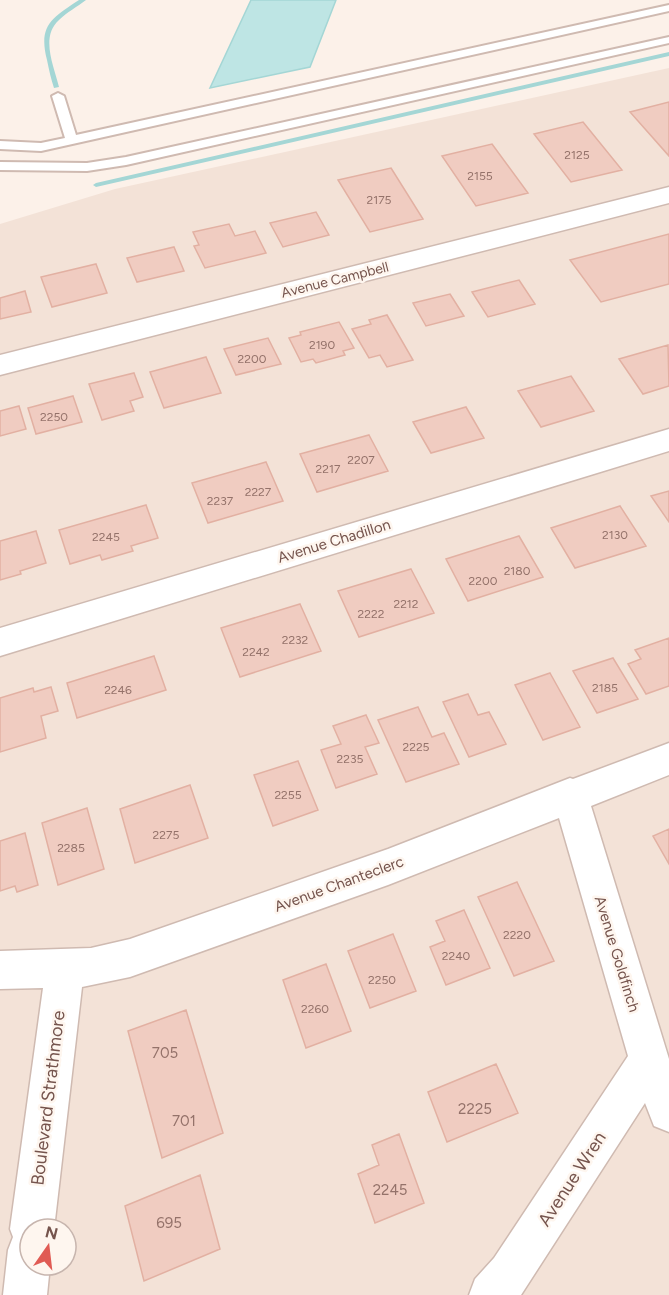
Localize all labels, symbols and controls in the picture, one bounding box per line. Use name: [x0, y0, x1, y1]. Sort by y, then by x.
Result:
house number: 2125: [564, 148, 590, 162]
house number: 2155: [467, 169, 493, 183]
house number: 2175: [366, 193, 392, 207]
street label: Avenue Campbell: [279, 258, 391, 302]
house number: 2190: [309, 338, 335, 352]
house number: 2200: [238, 352, 267, 366]
house number: 2250: [40, 410, 68, 424]
house number: 2207: [347, 453, 375, 467]
house number: 2217: [316, 462, 341, 476]
house number: 2227: [245, 485, 272, 499]
house number: 2237: [207, 494, 234, 508]
street label: Avenue Chadillon: [275, 515, 393, 567]
house number: 2130: [602, 528, 628, 542]
house number: 2245: [92, 530, 120, 544]
house number: 2180: [504, 564, 531, 578]
house number: 2200: [469, 574, 498, 588]
house number: 2212: [393, 597, 419, 611]
house number: 2222: [358, 607, 384, 621]
house number: 2232: [282, 633, 308, 647]
house number: 2242: [242, 645, 270, 659]
house number: 2185: [592, 681, 618, 695]
house number: 2246: [104, 683, 132, 697]
house number: 2225: [402, 740, 430, 754]
house number: 2235: [337, 752, 364, 766]
house number: 2255: [274, 788, 302, 802]
house number: 2275: [153, 828, 179, 842]
house number: 2285: [57, 841, 85, 855]
street label: Avenue Chanteclerc: [272, 852, 406, 916]
street label: Avenue Goldfinch: [591, 894, 643, 1014]
house number: 2220: [503, 928, 531, 942]
house number: 2240: [442, 949, 471, 963]
house number: 2250: [368, 973, 396, 987]
house number: 2260: [301, 1002, 329, 1016]
street label: Boulevard Strathmore: [26, 1009, 70, 1187]
house number: 705: [152, 1044, 178, 1062]
house number: 2225: [458, 1100, 492, 1118]
house number: 701: [172, 1112, 196, 1130]
street label: Avenue Wren: [533, 1128, 611, 1230]
house number: 2245: [373, 1181, 407, 1199]
house number: 695: [156, 1214, 182, 1232]
north arrow: [18, 1217, 78, 1277]
text: N: [43, 1222, 60, 1244]

